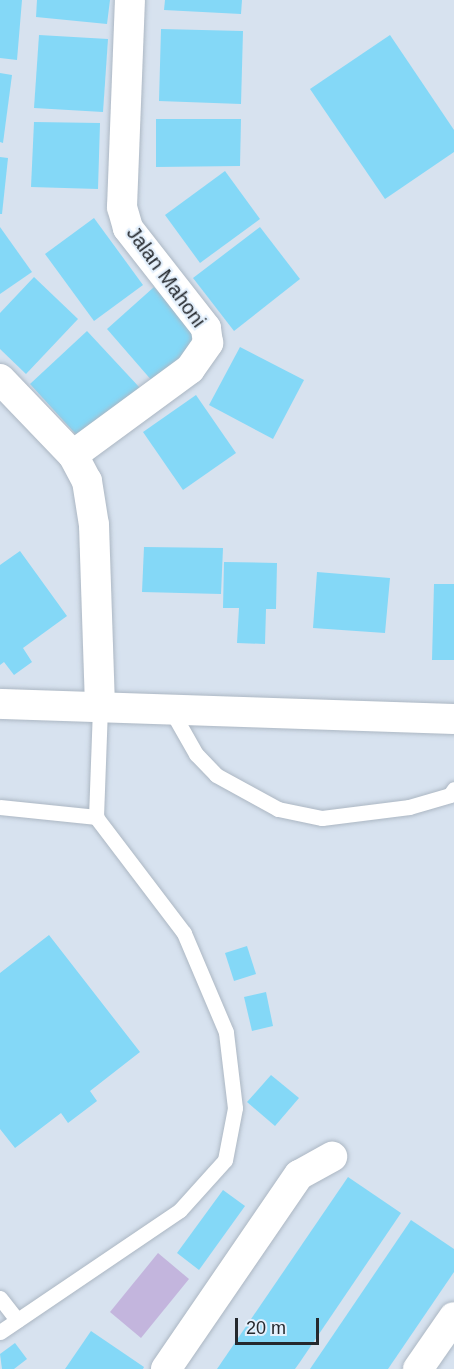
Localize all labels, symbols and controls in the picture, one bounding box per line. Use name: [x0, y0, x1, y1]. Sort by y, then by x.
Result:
street label: Jalan Mahoni: [121, 222, 211, 332]
scale bar: [238, 1306, 322, 1344]
text: 20 m: [246, 1318, 286, 1338]

